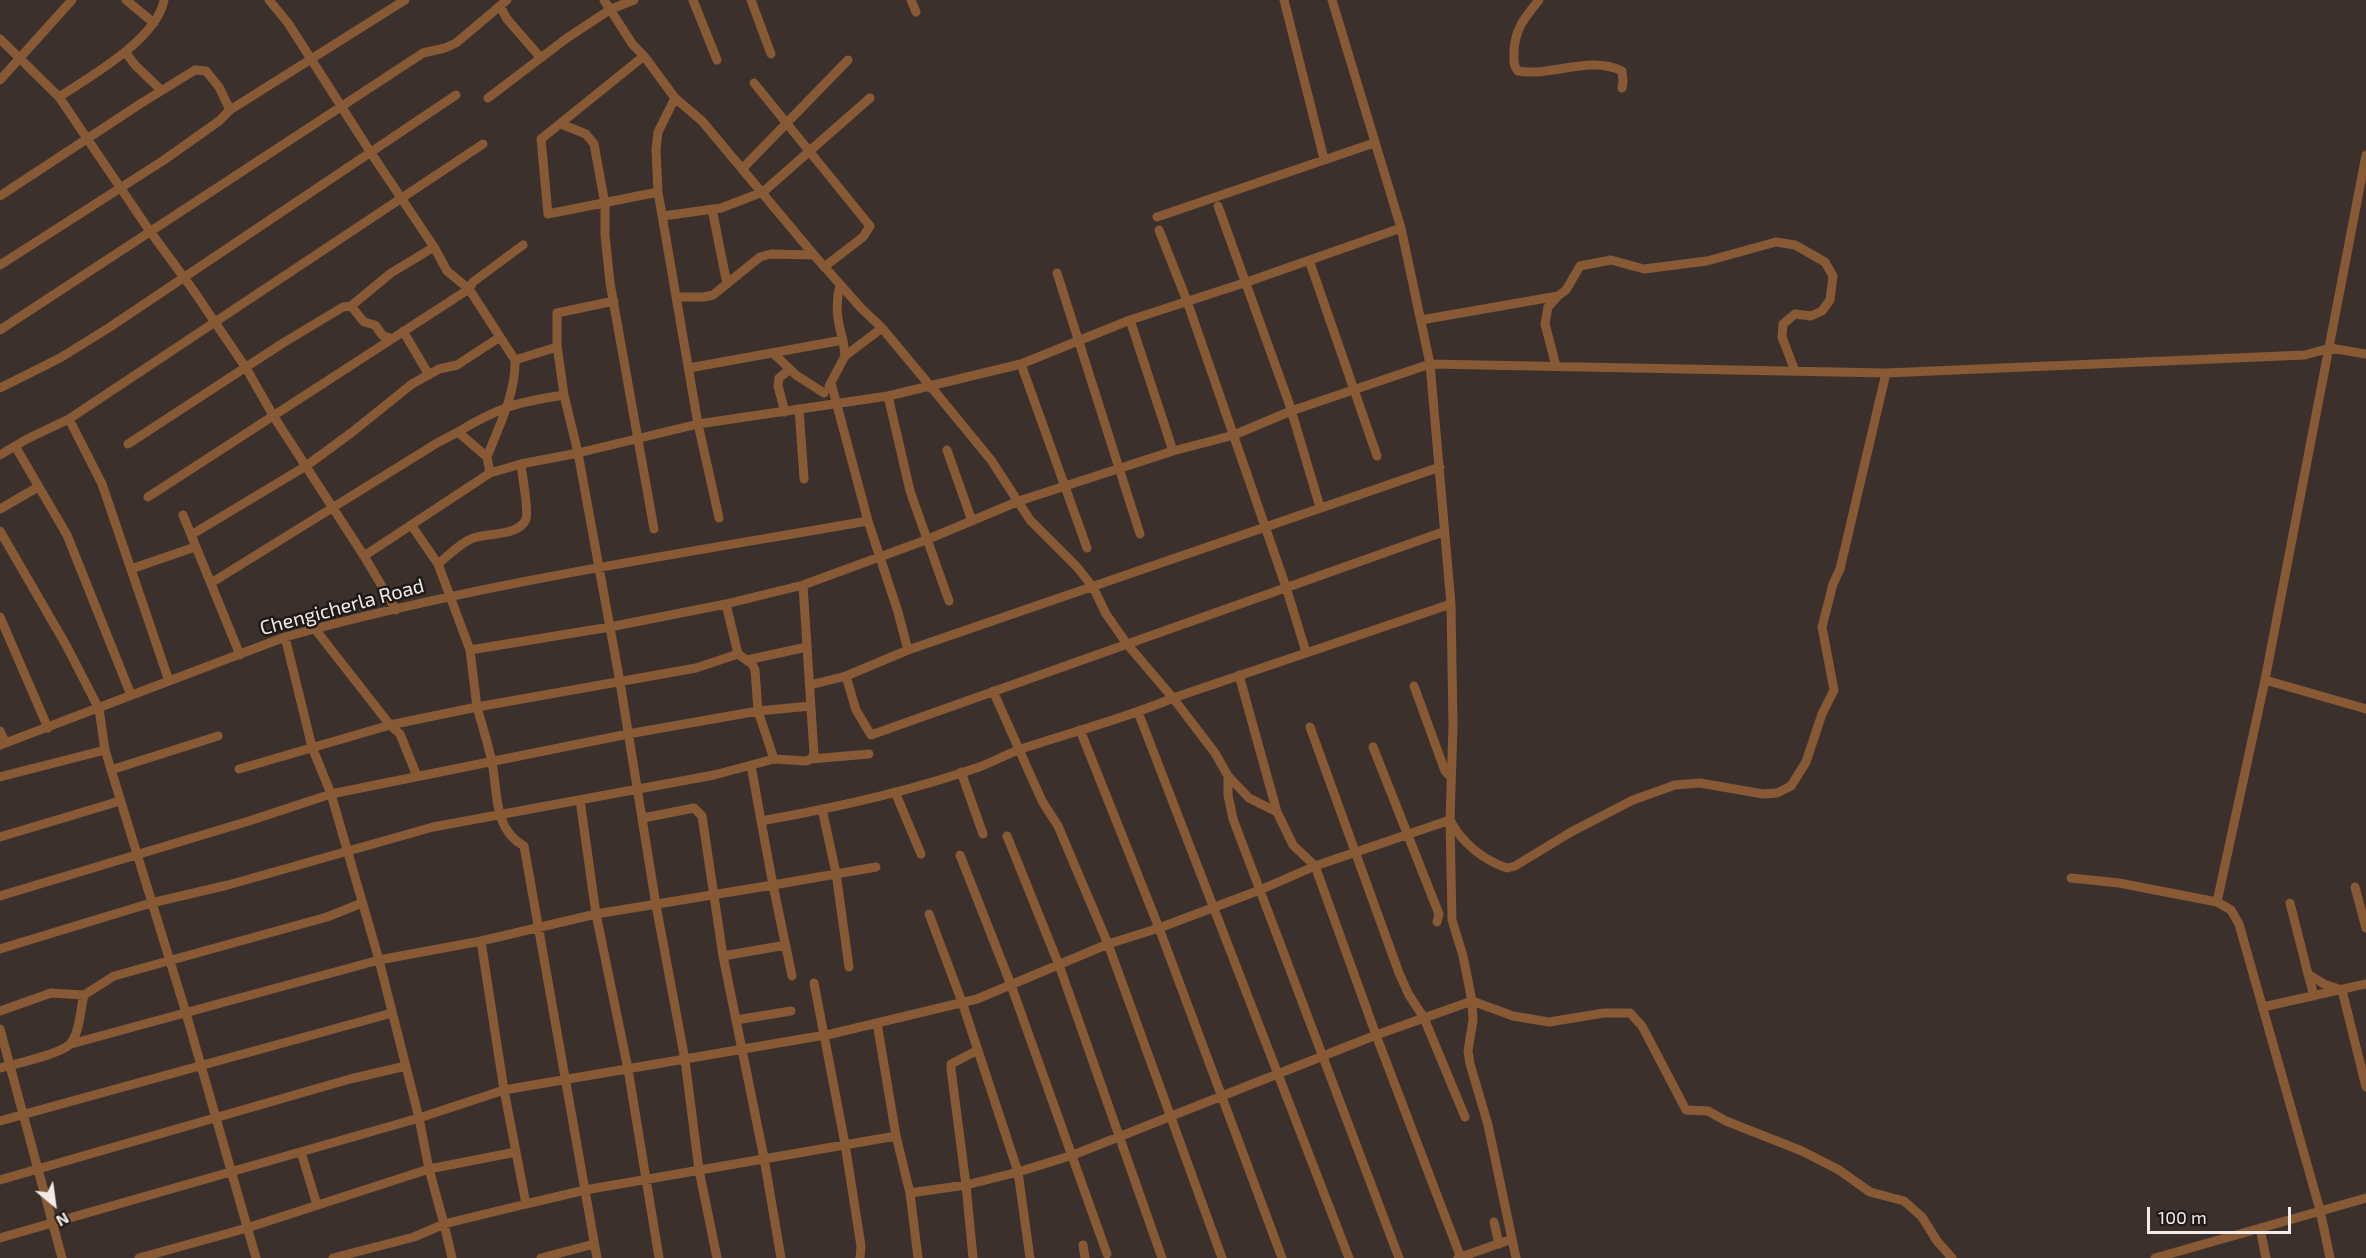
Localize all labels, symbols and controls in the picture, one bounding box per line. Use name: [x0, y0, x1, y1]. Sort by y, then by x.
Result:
street label: Chengicherla Road: [257, 574, 427, 640]
north arrow: [24, 1174, 84, 1234]
scale bar: [2150, 1195, 2294, 1233]
text: 100 m: [2158, 1206, 2207, 1228]
text: N: [53, 1209, 73, 1231]

